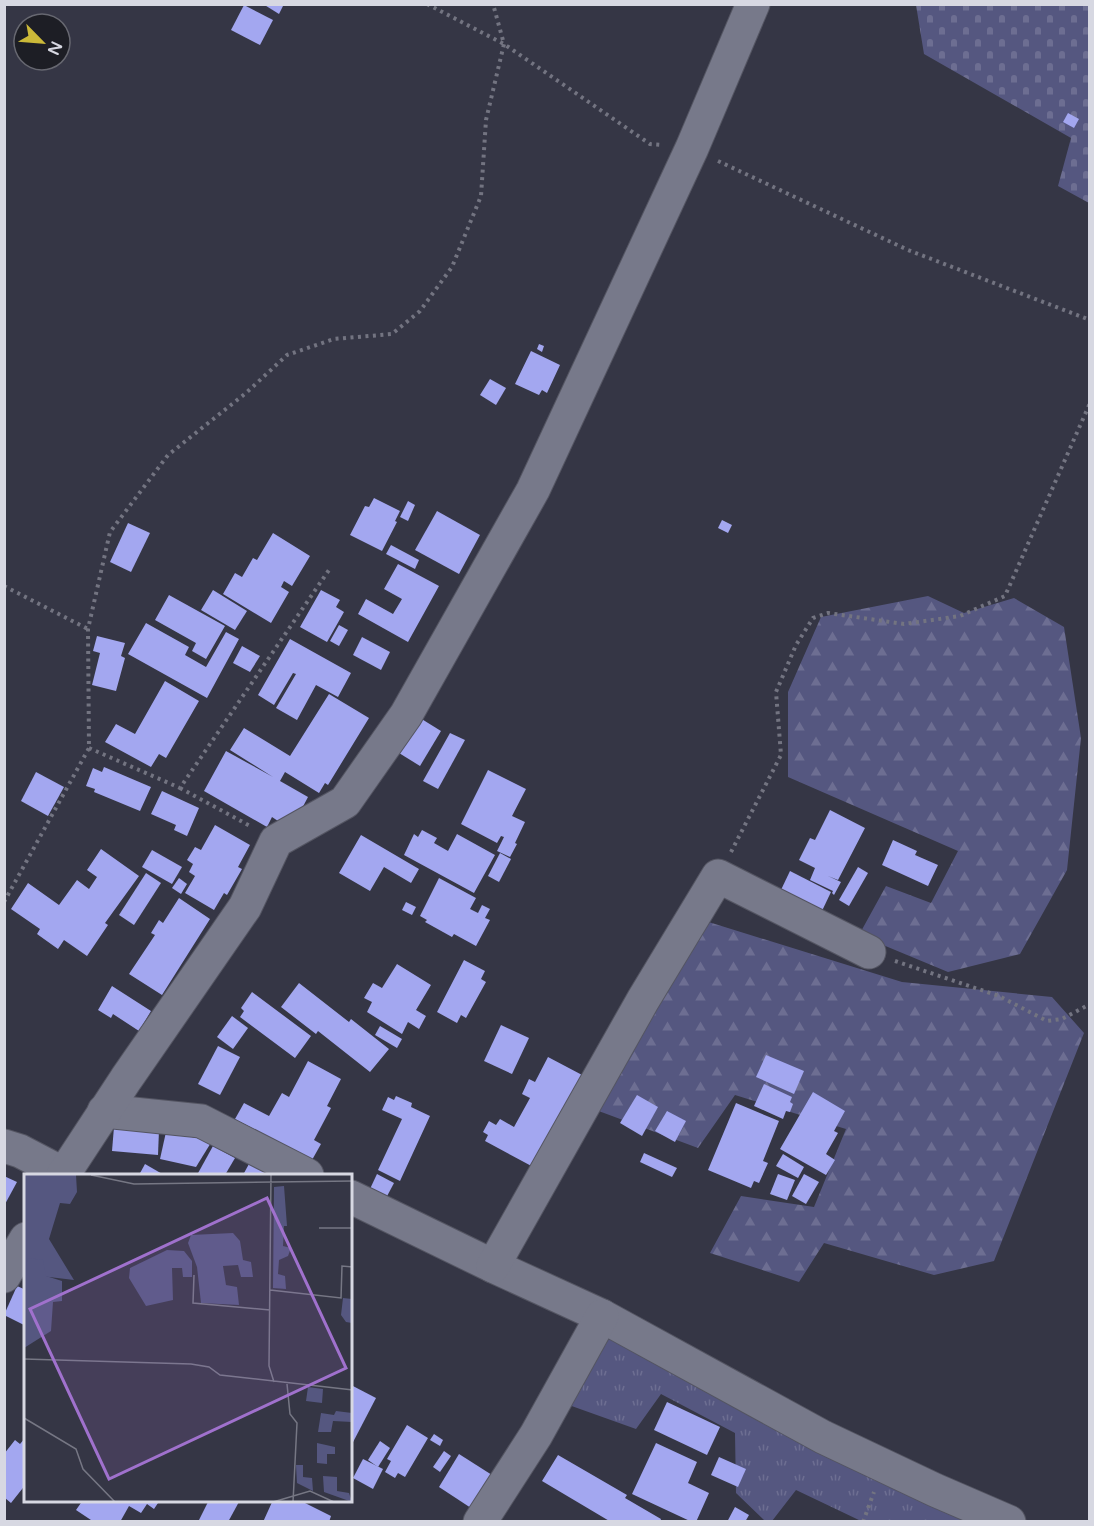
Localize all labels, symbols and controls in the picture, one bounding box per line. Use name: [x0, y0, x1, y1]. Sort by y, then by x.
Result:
north arrow: [12, 12, 72, 72]
text: N: [43, 38, 66, 58]
inset map: [24, 1174, 352, 1502]

